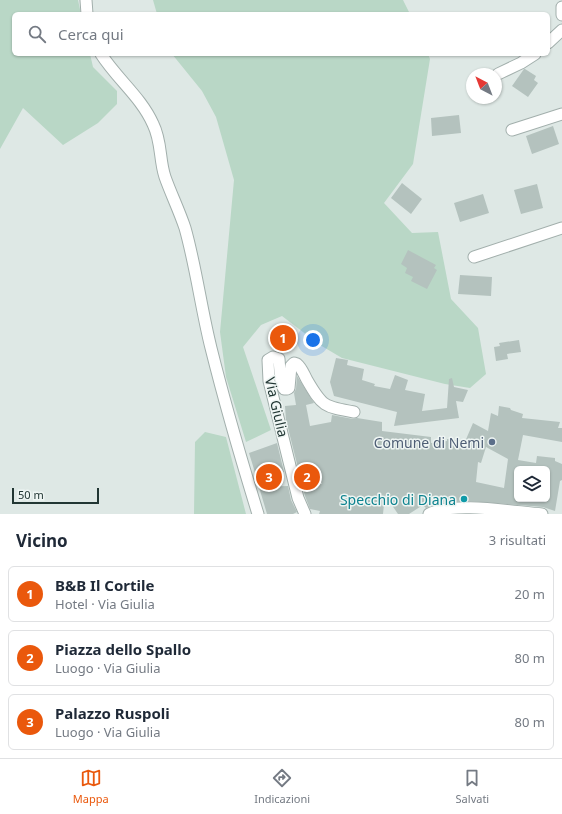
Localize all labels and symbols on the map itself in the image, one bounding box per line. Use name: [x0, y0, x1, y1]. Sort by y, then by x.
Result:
north arrow: [466, 68, 502, 104]
pin: 1: [270, 323, 296, 353]
your location: [303, 330, 323, 350]
street label: Via Giulia: [261, 375, 293, 439]
place label: Comune di Nemi: [374, 433, 484, 452]
marker: Comune di Nemi: [487, 437, 497, 447]
pin: 3: [256, 462, 282, 492]
pin: 2: [294, 462, 320, 492]
scale bar: [12, 486, 99, 505]
place label: Specchio di Diana: [340, 490, 456, 509]
marker: Specchio di Diana: [459, 494, 469, 504]

